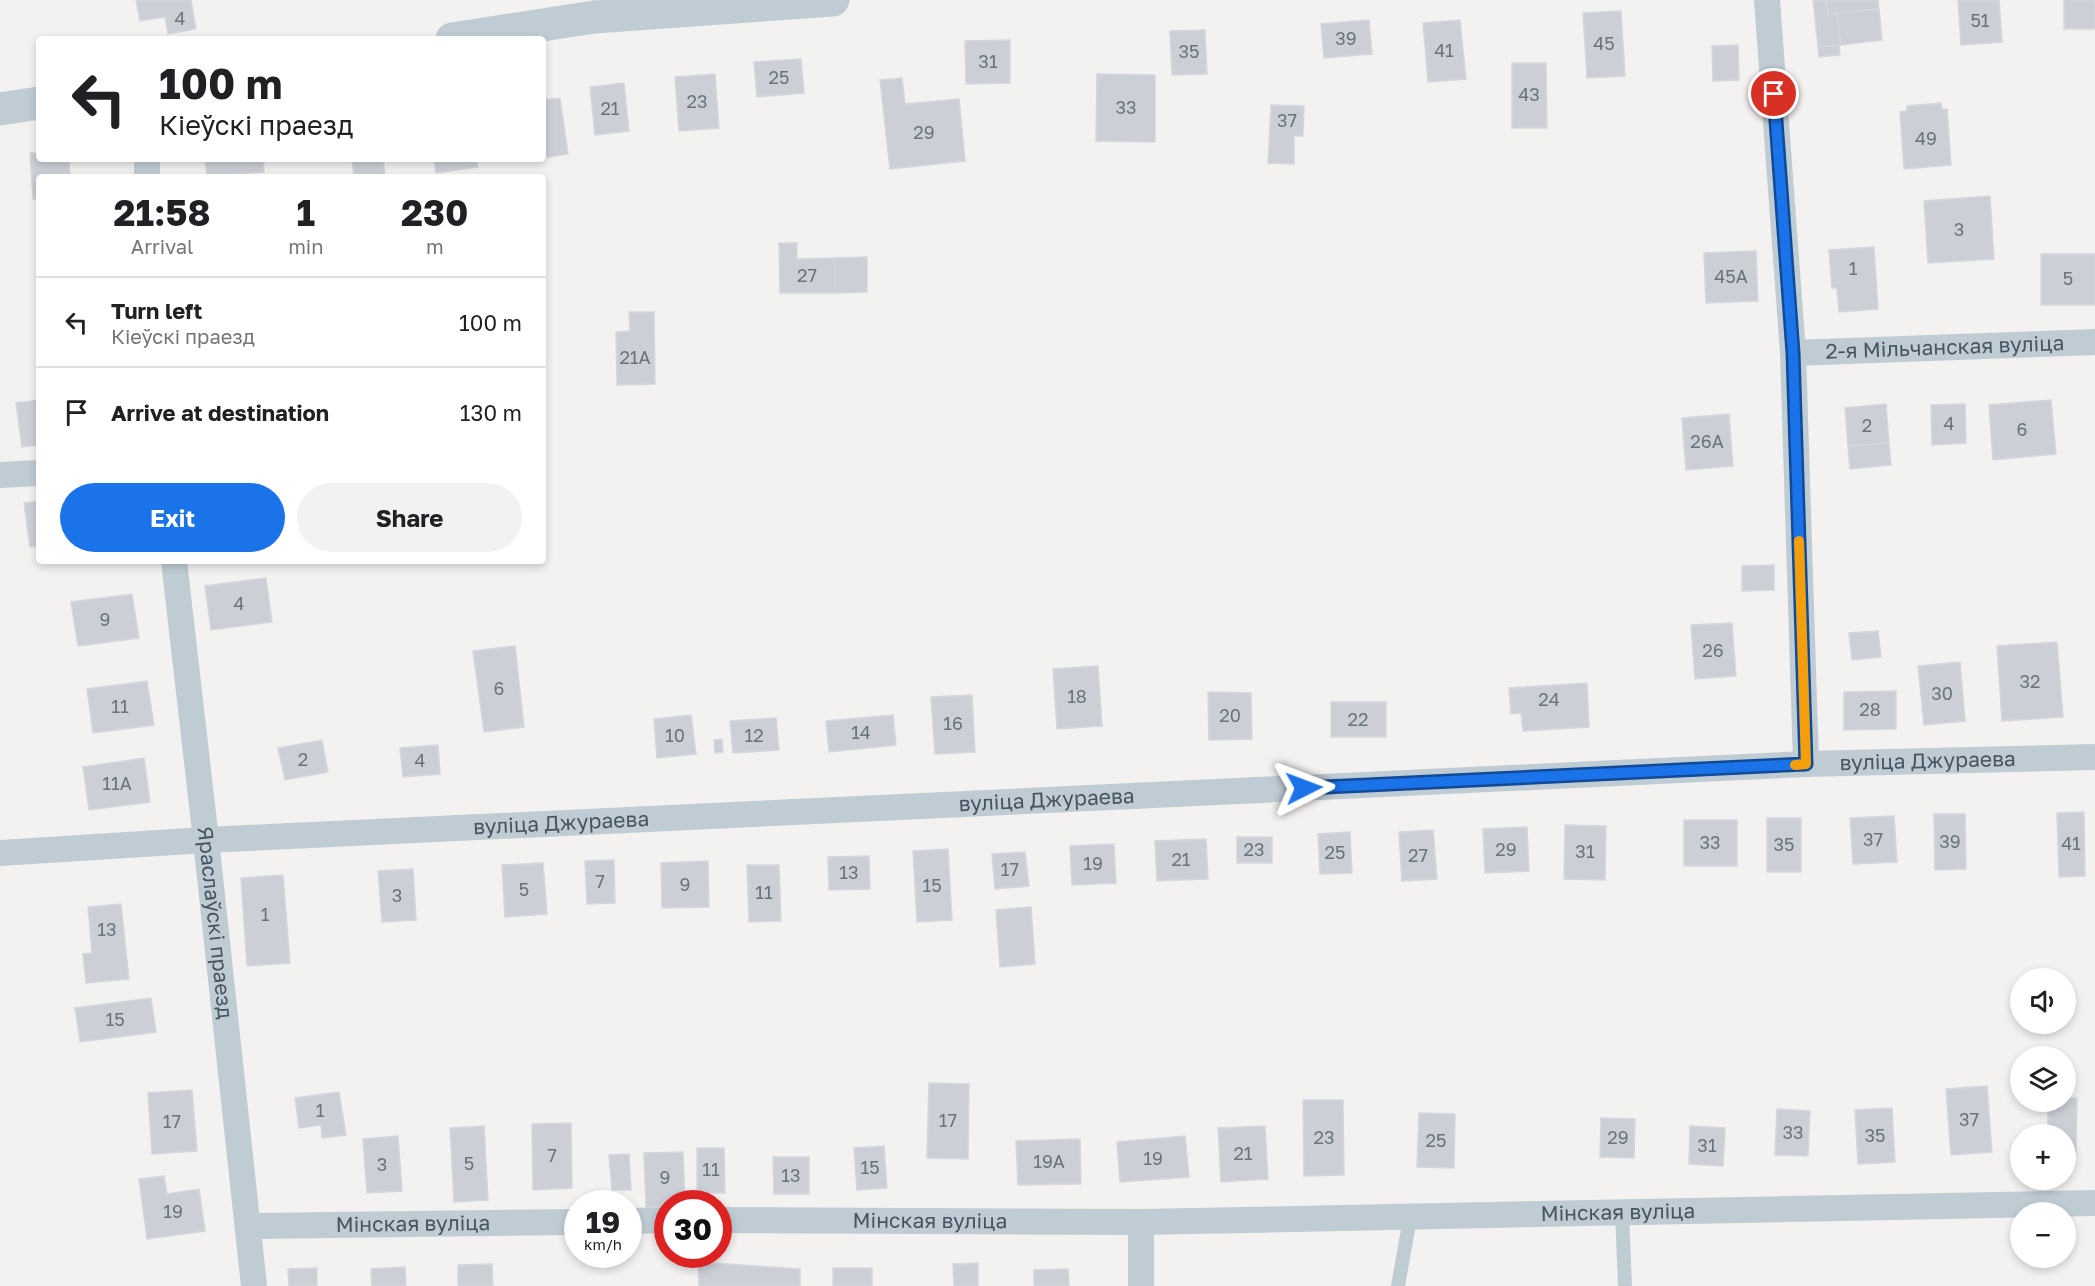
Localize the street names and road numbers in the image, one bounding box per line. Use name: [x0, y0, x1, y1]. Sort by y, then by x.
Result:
street label: 2-я Мільчанская вуліца: [1825, 329, 2065, 364]
street label: вуліца Джураева: [1839, 745, 2016, 775]
street label: вуліца Джураева: [958, 782, 1135, 816]
street label: вуліца Джураева: [473, 805, 650, 839]
street label: Яраслаўскі праезд: [193, 825, 239, 1020]
street label: Мінская вуліца: [1540, 1197, 1696, 1226]
street label: Мінская вуліца: [853, 1207, 1007, 1233]
street label: Мінская вуліца: [335, 1209, 491, 1237]

